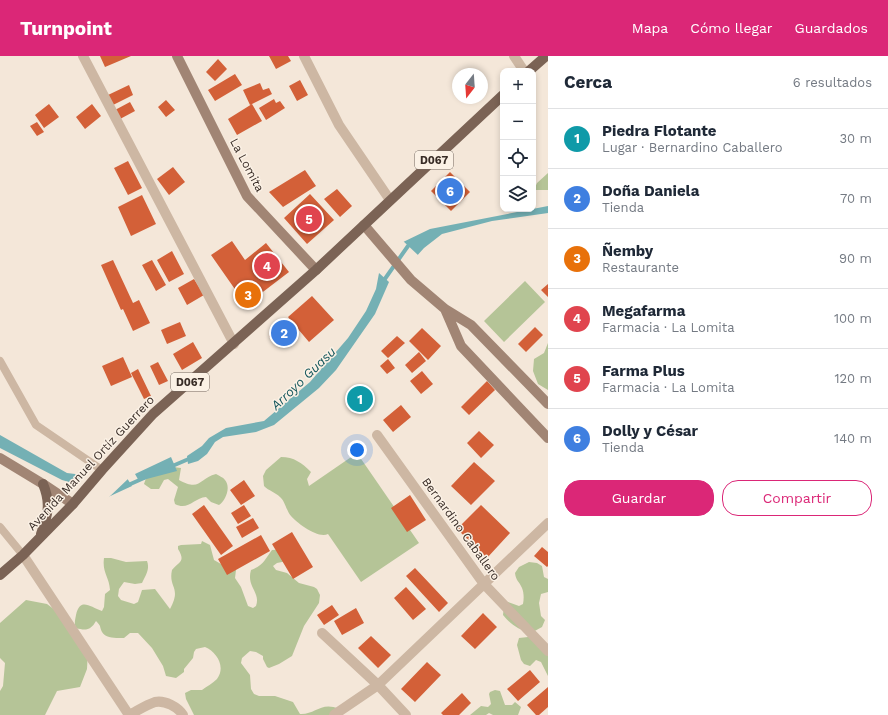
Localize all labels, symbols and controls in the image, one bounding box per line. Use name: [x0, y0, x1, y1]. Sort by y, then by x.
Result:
text: Turnpoint: [20, 17, 112, 40]
text: Mapa: [632, 20, 668, 36]
text: Cómo llegar: [690, 20, 773, 36]
text: Guardados: [795, 20, 868, 36]
north arrow: [452, 68, 488, 104]
map controls: [500, 68, 536, 212]
button: +: [500, 68, 536, 104]
text: Cerca: [564, 72, 612, 92]
text: 6 resultados: [793, 75, 872, 90]
button: −: [500, 104, 536, 140]
text: Piedra Flotante: [602, 122, 717, 140]
text: 1: [574, 131, 580, 146]
text: 30 m: [840, 131, 872, 146]
street label: La Lomita: [227, 136, 267, 194]
button: locate: [500, 140, 536, 176]
text: Lugar · Bernardino Caballero: [602, 140, 783, 155]
road number: D067: [415, 151, 453, 169]
pin: 6: [437, 176, 463, 206]
button: layers: [500, 176, 536, 212]
text: Doña Daniela: [602, 182, 699, 200]
text: 2: [573, 191, 581, 206]
text: 70 m: [840, 191, 872, 206]
text: Tienda: [602, 200, 644, 215]
pin: 5: [296, 204, 322, 234]
text: Ñemby: [602, 242, 653, 260]
pin: 4: [254, 251, 280, 281]
text: 3: [573, 251, 581, 266]
text: 90 m: [839, 251, 872, 266]
text: Restaurante: [602, 260, 679, 275]
pin: 3: [235, 280, 261, 310]
text: Megafarma: [602, 302, 685, 320]
text: 4: [573, 311, 581, 326]
text: 100 m: [834, 311, 872, 326]
pin: 2: [271, 318, 297, 348]
text: Farmacia · La Lomita: [602, 320, 735, 335]
water label: Arroyo Guasu: [267, 344, 339, 414]
text: Farma Plus: [602, 362, 685, 380]
text: 5: [573, 371, 581, 386]
text: 120 m: [834, 371, 872, 386]
road number: D067: [171, 373, 209, 391]
text: Farmacia · La Lomita: [602, 380, 735, 395]
pin: 1: [347, 384, 373, 414]
street label: Avenida Manuel Ortíz Guerrero: [25, 393, 157, 533]
text: Dolly y César: [602, 422, 698, 440]
text: 6: [573, 431, 581, 446]
text: 140 m: [834, 431, 872, 446]
your location: [347, 440, 367, 460]
text: Tienda: [602, 440, 644, 455]
street label: Bernardino Caballero: [419, 475, 503, 583]
button: Guardar: [564, 480, 714, 516]
button: Compartir: [722, 480, 872, 516]

